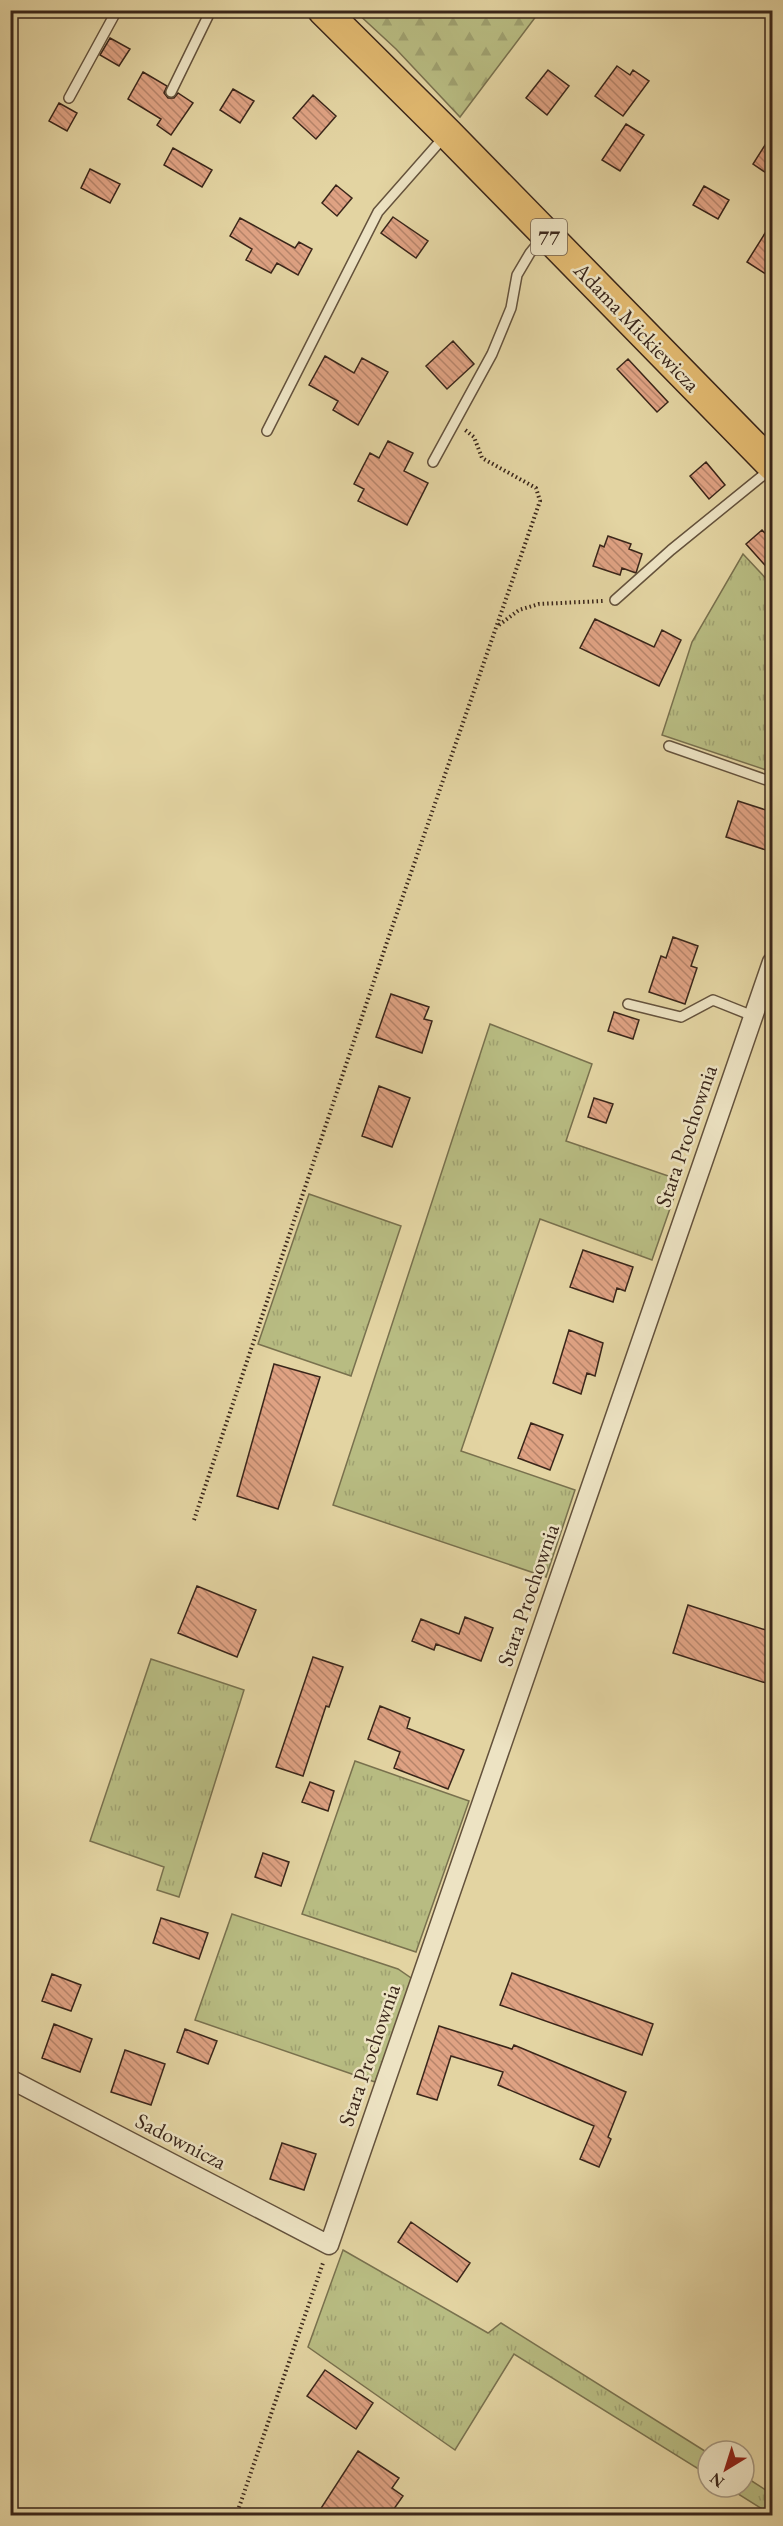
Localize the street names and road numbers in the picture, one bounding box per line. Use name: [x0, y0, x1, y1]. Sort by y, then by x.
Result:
road number: 77: [531, 219, 567, 255]
street label: Adama Mickiewicza: [567, 255, 707, 398]
street label: Stara Prochownia: [648, 1061, 724, 1211]
street label: Stara Prochownia: [490, 1520, 566, 1670]
street label: Stara Prochownia: [331, 1980, 407, 2130]
street label: Sadownicza: [131, 2106, 232, 2176]

